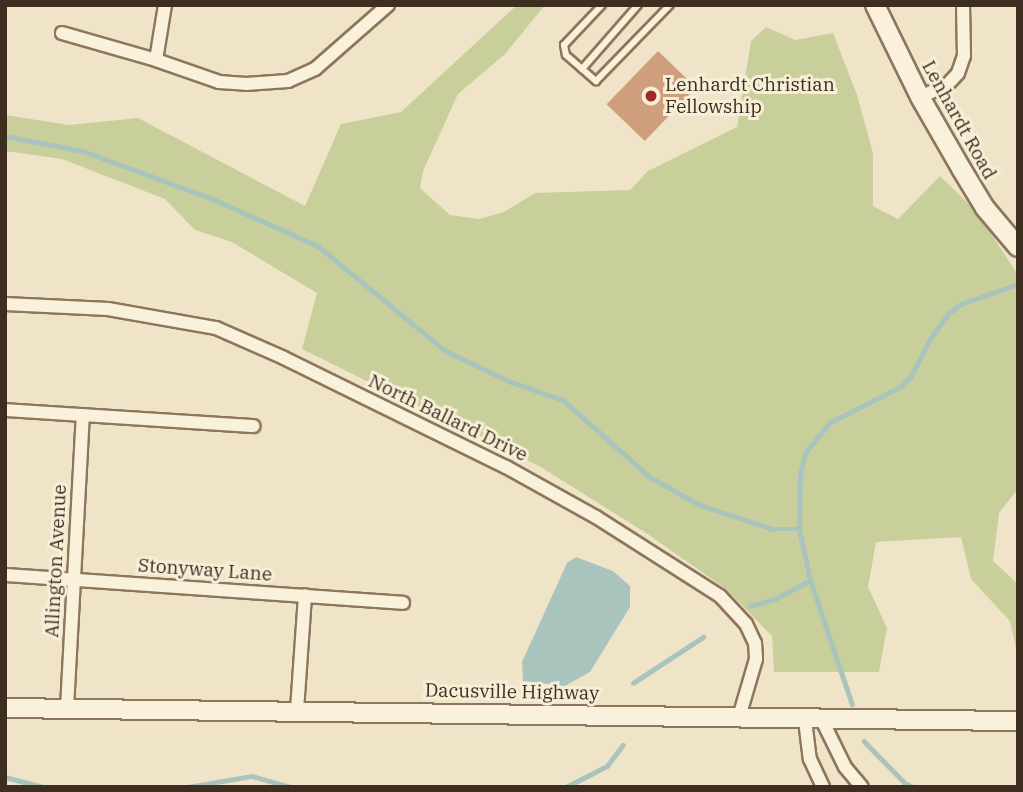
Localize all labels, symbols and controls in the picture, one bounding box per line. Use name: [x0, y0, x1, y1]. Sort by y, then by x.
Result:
street label: Lenhardt Road: [917, 57, 1001, 183]
place label: Lenhardt Christian Fellowship: [665, 74, 835, 118]
marker: Lenhardt Christian Fellowship: [643, 88, 659, 104]
street label: North Ballard Drive: [365, 370, 531, 466]
street label: Allington Avenue: [41, 484, 71, 638]
street label: Stonyway Lane: [137, 554, 273, 586]
street label: Dacusville Highway: [425, 679, 599, 705]

